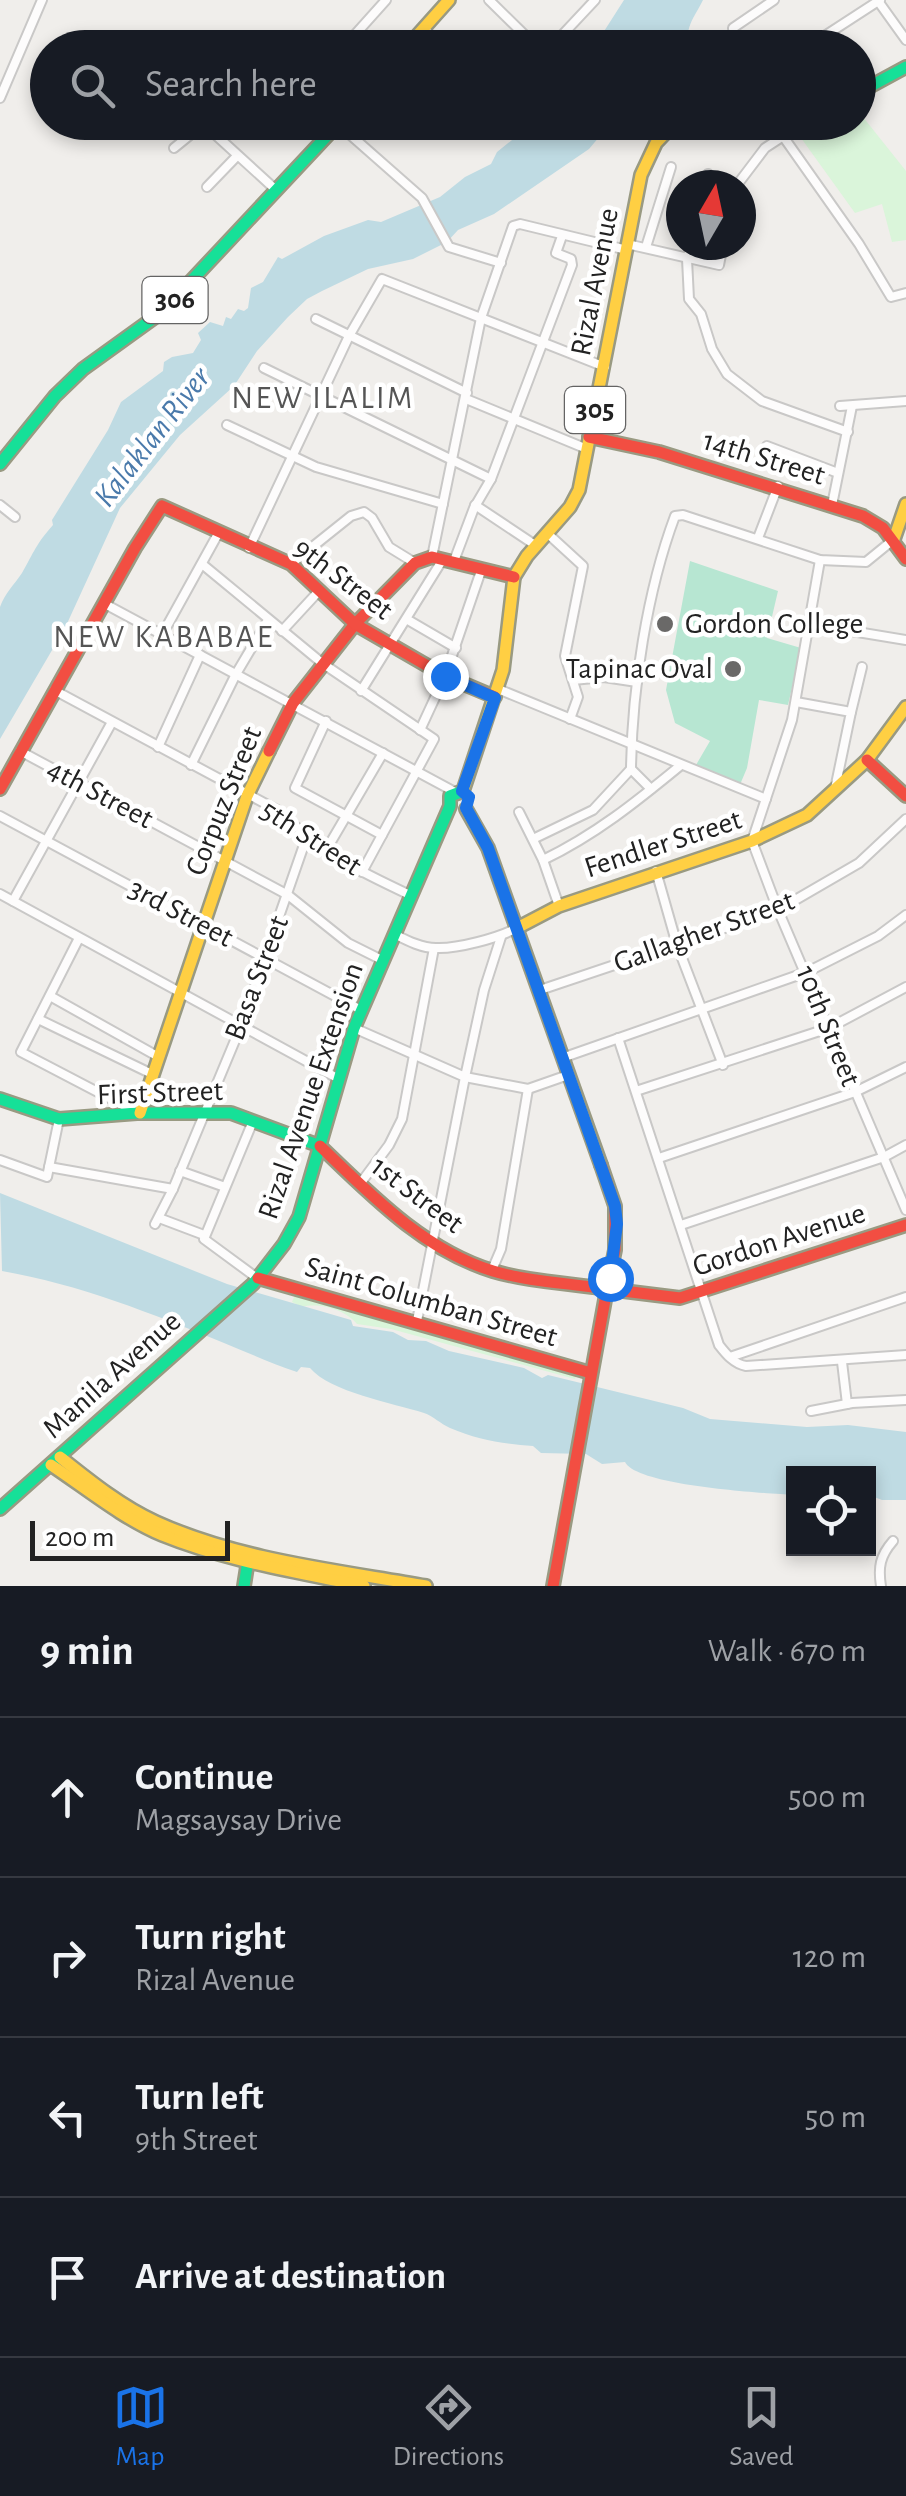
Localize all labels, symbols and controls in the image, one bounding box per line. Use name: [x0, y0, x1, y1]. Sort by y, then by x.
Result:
search box: [30, 30, 876, 140]
icon: search: [65, 58, 120, 113]
text: Search here: [145, 66, 317, 104]
north arrow: [666, 170, 756, 260]
street label: Rizal Avenue: [566, 206, 624, 358]
road number: 306: [142, 277, 208, 323]
water label: Kalaklan River: [88, 360, 217, 513]
district label: NEW ILALIM: [231, 382, 415, 414]
road number: 305: [565, 387, 625, 433]
street label: 14th Street: [700, 425, 829, 491]
street label: 9th Street: [288, 532, 398, 626]
place label: Gordon College: [685, 609, 863, 639]
marker: Gordon College: [654, 613, 676, 635]
district label: NEW KABABAE: [53, 621, 275, 653]
route end: [423, 654, 469, 700]
place label: Tapinac Oval: [566, 654, 713, 684]
marker: Tapinac Oval: [722, 658, 744, 680]
street label: Corpuz Street: [181, 722, 268, 880]
street label: 4th Street: [42, 754, 158, 834]
street label: 5th Street: [255, 795, 367, 882]
street label: Fendler Street: [581, 804, 746, 883]
street label: 3rd Street: [124, 873, 238, 953]
street label: Gallagher Street: [610, 885, 799, 979]
street label: Basa Street: [220, 911, 295, 1044]
street label: Rizal Avenue Extension: [253, 959, 369, 1223]
street label: 10th Street: [790, 962, 866, 1091]
street label: First Street: [96, 1076, 224, 1110]
street label: 1st Street: [365, 1151, 469, 1239]
street label: Gordon Avenue: [689, 1198, 869, 1282]
street label: Saint Columban Street: [301, 1252, 561, 1352]
route start: [588, 1256, 634, 1302]
street label: Manila Avenue: [38, 1306, 186, 1444]
map controls: [786, 1466, 876, 1556]
button: locate: [786, 1466, 876, 1556]
scale bar: [30, 1516, 230, 1560]
text: 200 m: [45, 1524, 114, 1552]
text: 9 min: [40, 1630, 134, 1672]
text: Walk · 670 m: [708, 1635, 866, 1667]
text: Continue: [135, 1759, 273, 1797]
icon: ahead: [40, 1770, 95, 1825]
text: 500 m: [788, 1781, 866, 1813]
text: Magsaysay Drive: [135, 1804, 342, 1836]
text: Turn right: [135, 1919, 285, 1957]
icon: right: [40, 1930, 95, 1985]
text: 120 m: [793, 1941, 866, 1973]
text: Rizal Avenue: [135, 1964, 295, 1996]
text: Turn left: [135, 2079, 263, 2117]
icon: left: [40, 2090, 95, 2145]
text: 50 m: [805, 2101, 866, 2133]
text: 9th Street: [135, 2124, 258, 2156]
icon: arrive: [40, 2250, 95, 2305]
text: Arrive at destination: [135, 2258, 446, 2296]
tab: Map: [113, 2380, 168, 2474]
tab: Directions: [393, 2380, 504, 2474]
tab: Saved: [729, 2380, 793, 2474]

